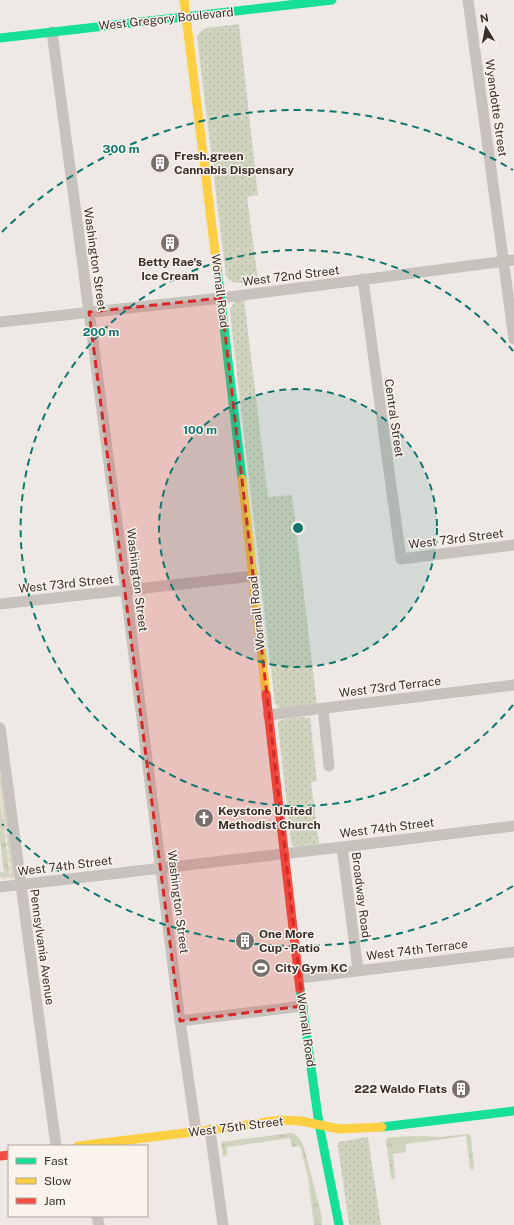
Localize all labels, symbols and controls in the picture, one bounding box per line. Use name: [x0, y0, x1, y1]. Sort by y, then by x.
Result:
street label: West Gregory Boulevard: [98, 5, 234, 33]
north arrow: [466, 8, 506, 48]
text: N: [479, 11, 490, 25]
street label: Wyandotte Street: [482, 58, 510, 158]
text: 300 m: [103, 142, 140, 156]
place label: Fresh.green Cannabis Dispensary: [174, 149, 294, 177]
building icon: Fresh.green Cannabis Dispensary: [149, 152, 171, 174]
street label: Washington Street: [81, 206, 109, 312]
building icon: Betty Rae's Ice Cream: [159, 232, 181, 254]
street label: Wornall Road: [209, 253, 231, 329]
place label: Betty Rae's Ice Cream: [138, 255, 202, 283]
street label: West 72nd Street: [242, 263, 341, 289]
text: 200 m: [83, 325, 119, 339]
street label: Central Street: [382, 378, 406, 458]
text: 100 m: [183, 423, 217, 437]
centre of rings: [291, 521, 305, 535]
street label: West 73rd Street: [408, 526, 505, 552]
street label: Washington Street: [124, 527, 150, 633]
street label: West 73rd Street: [18, 572, 115, 596]
street label: Wornall Road: [246, 575, 268, 651]
street label: West 73rd Terrace: [338, 674, 442, 700]
place label: Keystone United Methodist Church: [218, 804, 321, 832]
church icon: Keystone United Methodist Church: [193, 807, 215, 829]
street label: West 74th Street: [339, 815, 435, 841]
street label: Washington Street: [165, 849, 191, 955]
street label: Broadway Road: [349, 851, 373, 939]
street label: West 74th Street: [17, 853, 113, 879]
street label: Pennsylvania Avenue: [27, 888, 57, 1006]
place label: One More Cup - Patio: [259, 927, 320, 955]
building icon: One More Cup - Patio: [234, 930, 256, 952]
street label: West 74th Terrace: [365, 937, 469, 963]
sports icon: City Gym KC: [250, 957, 272, 979]
place label: City Gym KC: [275, 961, 348, 975]
street label: Wornall Road: [294, 992, 318, 1068]
building icon: 222 Waldo Flats: [450, 1078, 472, 1100]
place label: 222 Waldo Flats: [354, 1082, 447, 1096]
street label: West 75th Street: [188, 1114, 285, 1140]
legend: [8, 1145, 148, 1217]
text: Fast: [44, 1154, 69, 1168]
text: Slow: [44, 1174, 72, 1188]
text: Jam: [44, 1194, 66, 1208]

